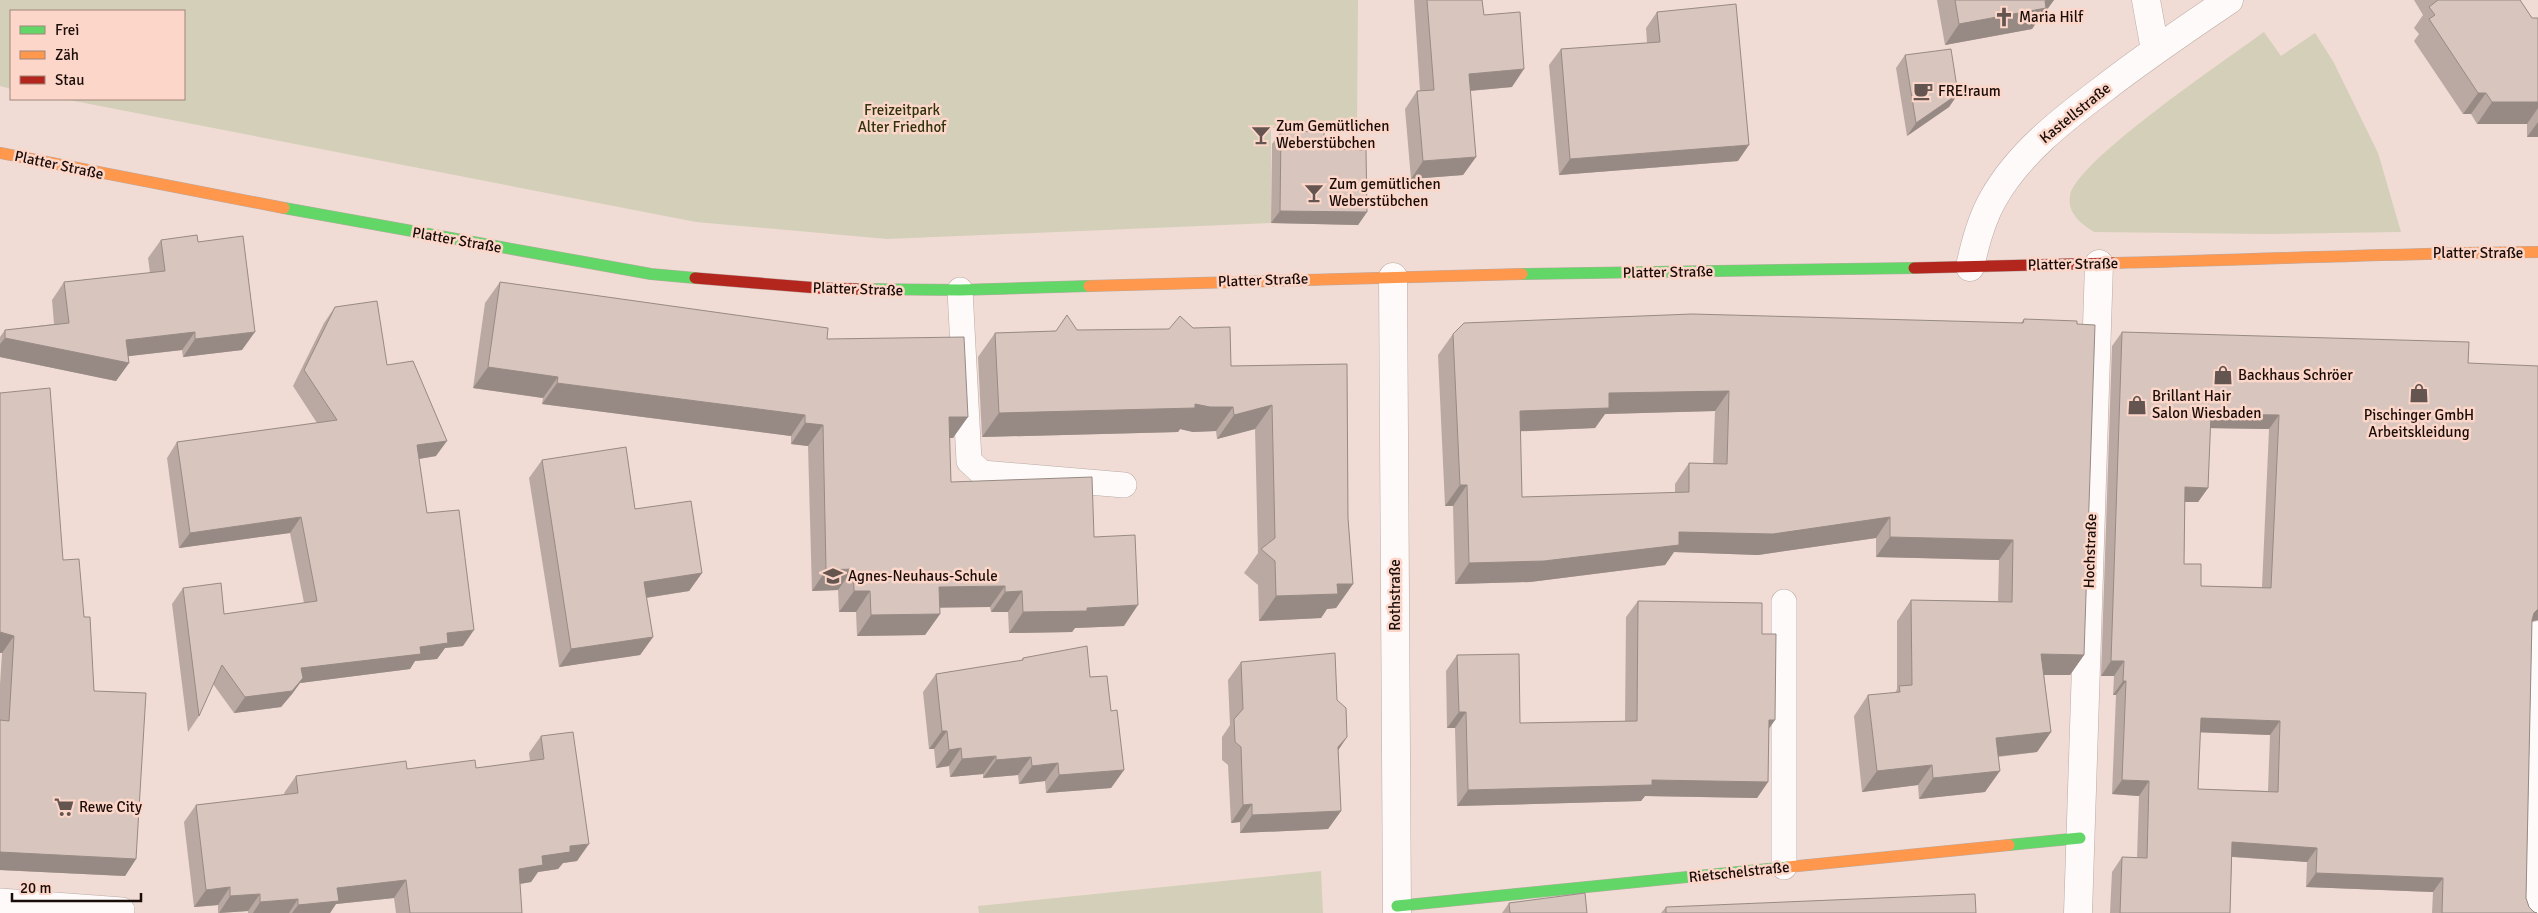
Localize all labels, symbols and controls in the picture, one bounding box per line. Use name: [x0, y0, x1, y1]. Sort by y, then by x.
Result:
church icon: Maria Hilf: [1993, 6, 2015, 28]
place label: Maria Hilf: [2019, 8, 2084, 26]
legend: [10, 10, 185, 100]
text: Frei: [55, 21, 79, 39]
text: Zäh: [55, 46, 79, 64]
text: Stau: [55, 71, 84, 89]
street label: Kastellstraße: [2036, 79, 2114, 147]
cafe icon: FRE!raum: [1912, 80, 1934, 102]
place label: FRE!raum: [1938, 82, 2001, 100]
park label: Freizeitpark Alter Friedhof: [858, 101, 947, 136]
place label: Zum Gemütlichen Weberstübchen: [1276, 117, 1389, 152]
bar icon: Zum Gemütlichen Weberstübchen: [1250, 124, 1272, 146]
street label: Platter Straße: [13, 147, 105, 183]
place label: Zum gemütlichen Weberstübchen: [1329, 175, 1441, 210]
bar icon: Zum gemütlichen Weberstübchen: [1303, 182, 1325, 204]
street label: Platter Straße: [411, 223, 503, 257]
street label: Platter Straße: [2433, 244, 2523, 262]
street label: Platter Straße: [2028, 254, 2118, 274]
street label: Platter Straße: [1623, 262, 1713, 282]
street label: Platter Straße: [1217, 269, 1309, 291]
street label: Platter Straße: [812, 278, 904, 300]
shop icon: Backhaus Schröer: [2212, 364, 2234, 386]
place label: Backhaus Schröer: [2238, 366, 2353, 384]
shop icon: Pischinger GmbH Arbeitskleidung: [2408, 382, 2430, 404]
place label: Brillant Hair Salon Wiesbaden: [2152, 387, 2261, 422]
shop icon: Brillant Hair Salon Wiesbaden: [2126, 394, 2148, 416]
place label: Pischinger GmbH Arbeitskleidung: [2364, 406, 2474, 441]
street label: Hochstraße: [2080, 513, 2100, 589]
street label: Rothstraße: [1386, 559, 1404, 631]
school or university icon: Agnes-Neuhaus-Schule: [822, 565, 844, 587]
place label: Agnes-Neuhaus-Schule: [848, 567, 998, 585]
supermarket icon: Rewe City: [53, 796, 75, 818]
place label: Rewe City: [79, 798, 142, 816]
street label: Rietschelstraße: [1688, 858, 1790, 886]
scale bar: [12, 870, 141, 902]
text: 20 m: [20, 879, 51, 897]

